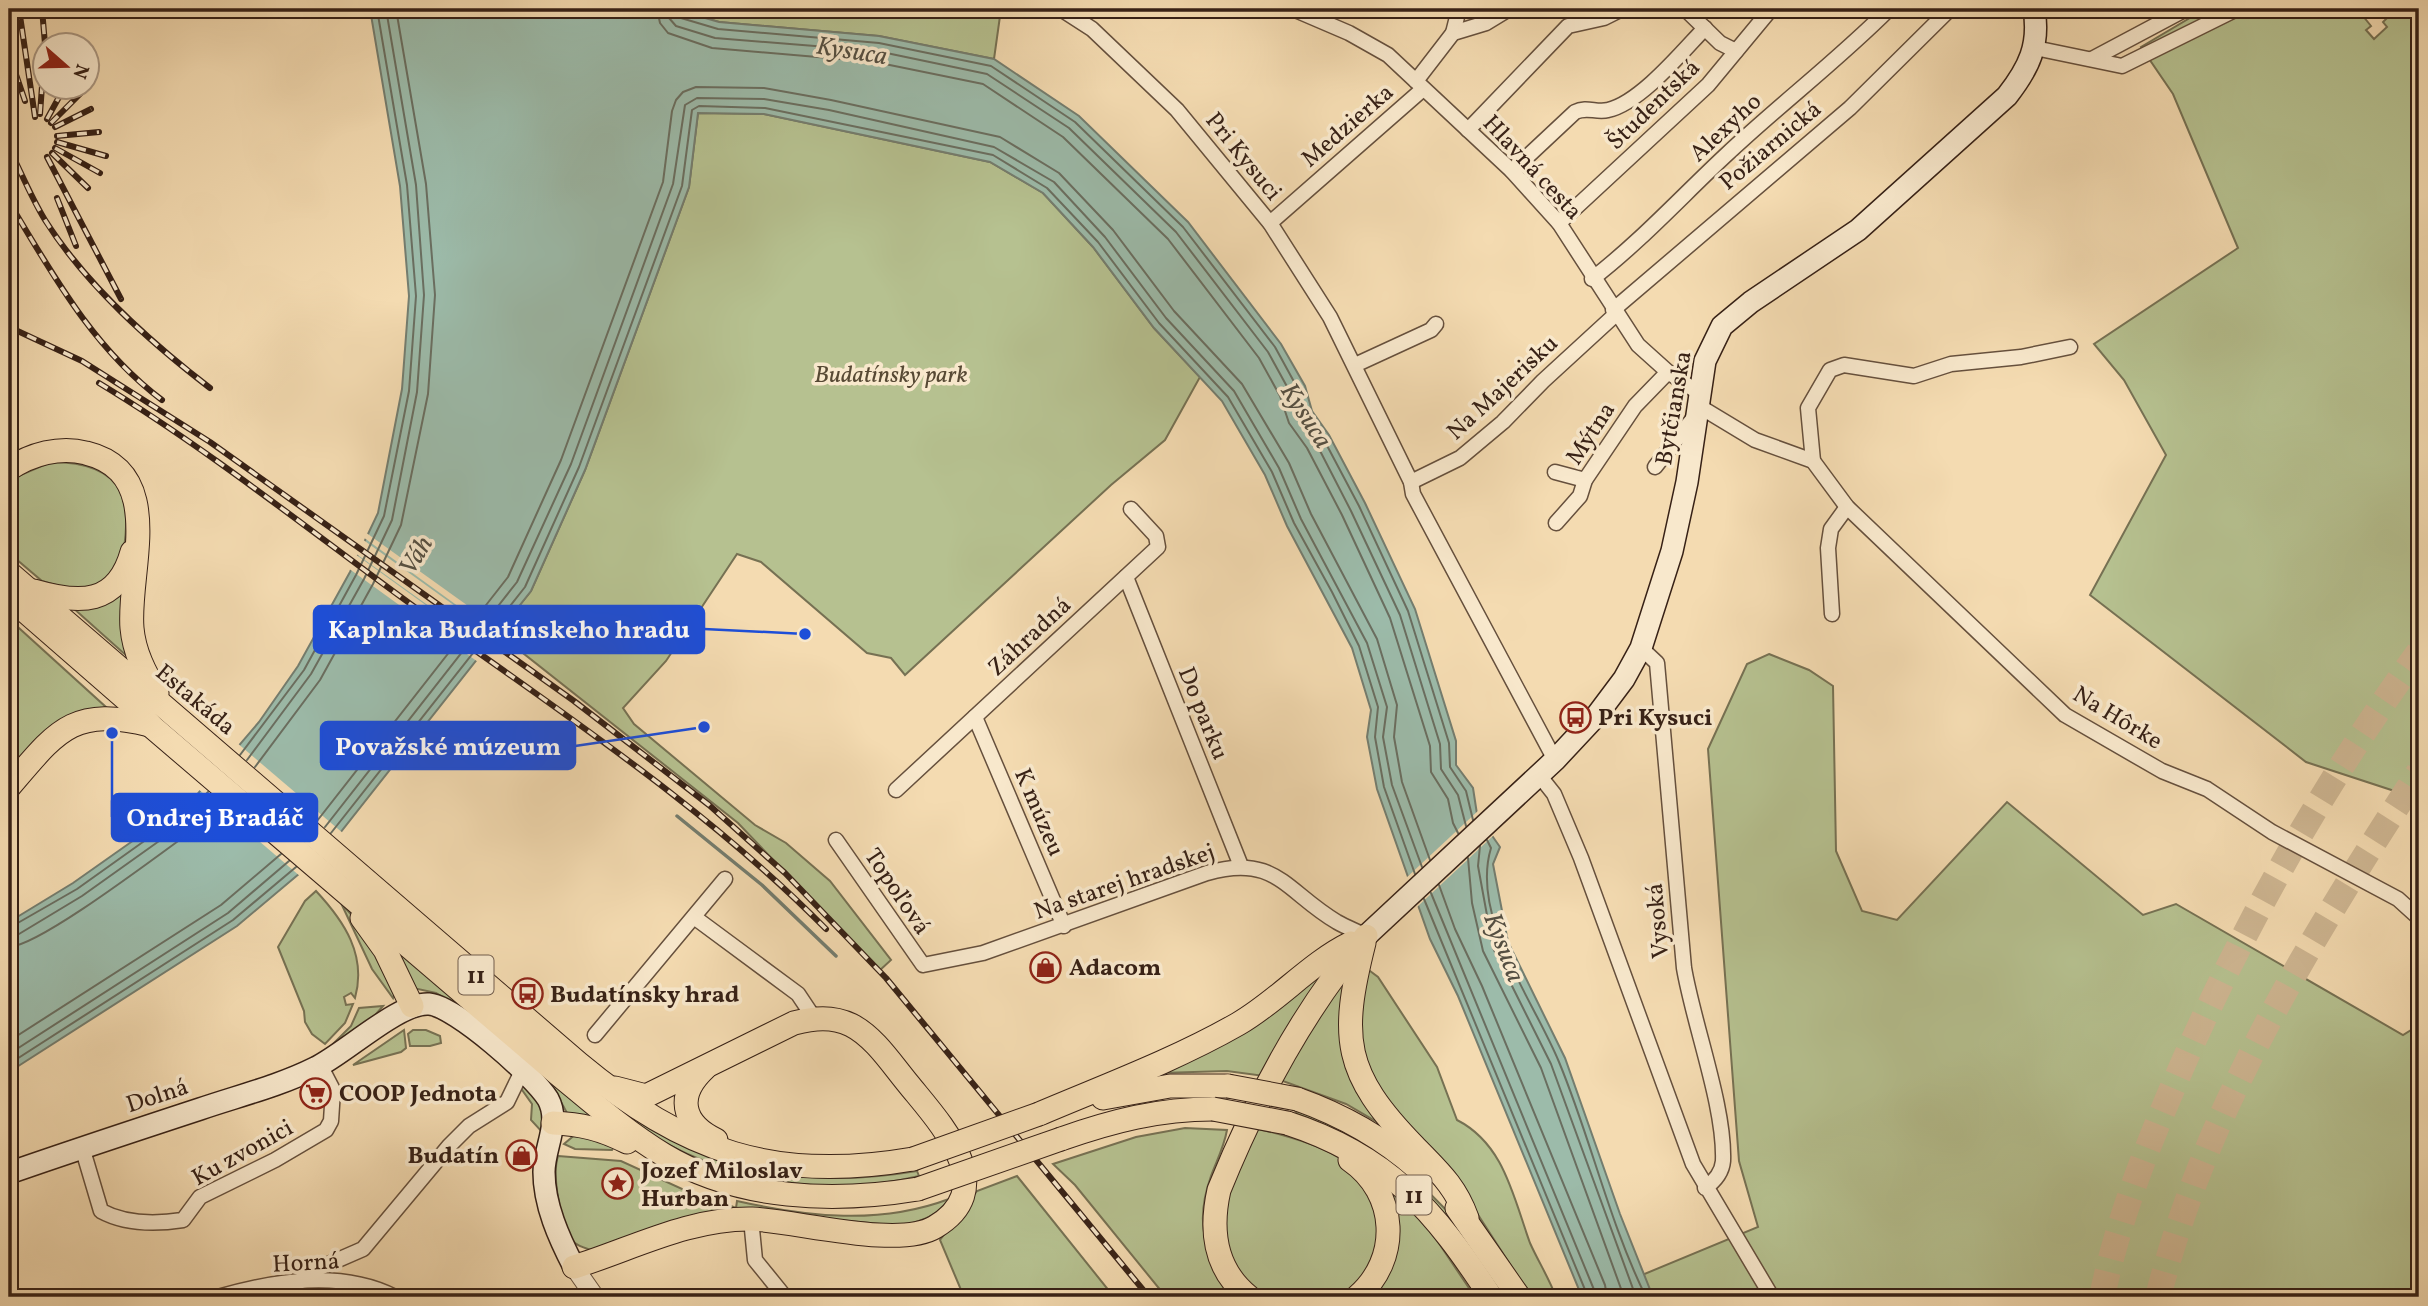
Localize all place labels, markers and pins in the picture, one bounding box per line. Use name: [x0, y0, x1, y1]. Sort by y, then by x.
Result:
callout: Kaplnka Budatínskeho hradu: [314, 606, 704, 653]
bus stop icon: Pri Kysuci: [1558, 700, 1592, 734]
place label: Pri Kysuci: [1598, 702, 1713, 736]
callout: Považské múzeum: [321, 722, 575, 769]
callout: Ondrej Bradáč: [112, 794, 317, 841]
shop icon: Adacom: [1029, 950, 1063, 984]
place label: Adacom: [1069, 952, 1161, 986]
bus stop icon: Budatínsky hrad: [510, 977, 544, 1011]
place label: Budatínsky hrad: [550, 979, 740, 1013]
supermarket icon: COOP Jednota: [299, 1076, 333, 1110]
place label: COOP Jednota: [339, 1078, 497, 1112]
shop icon: Budatín: [505, 1138, 539, 1172]
place label: Budatín: [408, 1140, 499, 1174]
place label: Jozef Miloslav Hurban: [640, 1155, 803, 1217]
place icon: Jozef Miloslav Hurban: [601, 1167, 635, 1201]

